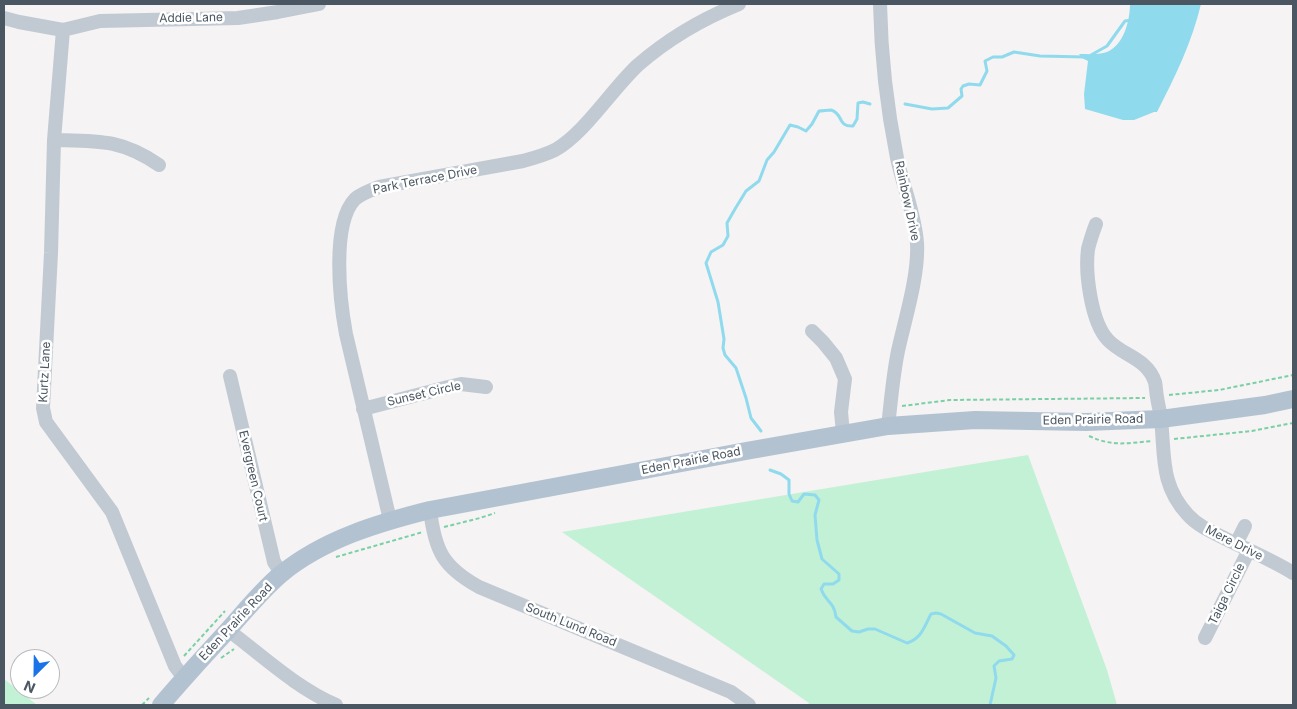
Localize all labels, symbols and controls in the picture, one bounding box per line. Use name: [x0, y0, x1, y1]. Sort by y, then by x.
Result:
street label: Addie Lane: [159, 10, 223, 26]
street label: Rainbow Drive: [891, 160, 923, 242]
street label: Park Terrace Drive: [372, 163, 478, 197]
street label: Kurtz Lane: [36, 341, 54, 403]
street label: Sunset Circle: [386, 379, 462, 409]
street label: Eden Prairie Road: [1042, 412, 1144, 428]
street label: Evergreen Court: [236, 429, 270, 523]
street label: Eden Prairie Road: [640, 444, 742, 478]
street label: Mere Drive: [1203, 522, 1265, 564]
street label: Taiga Circle: [1206, 561, 1248, 627]
street label: Eden Prairie Road: [196, 580, 276, 664]
street label: South Lund Road: [523, 600, 619, 650]
north arrow: [10, 649, 60, 699]
text: N: [21, 677, 38, 697]

